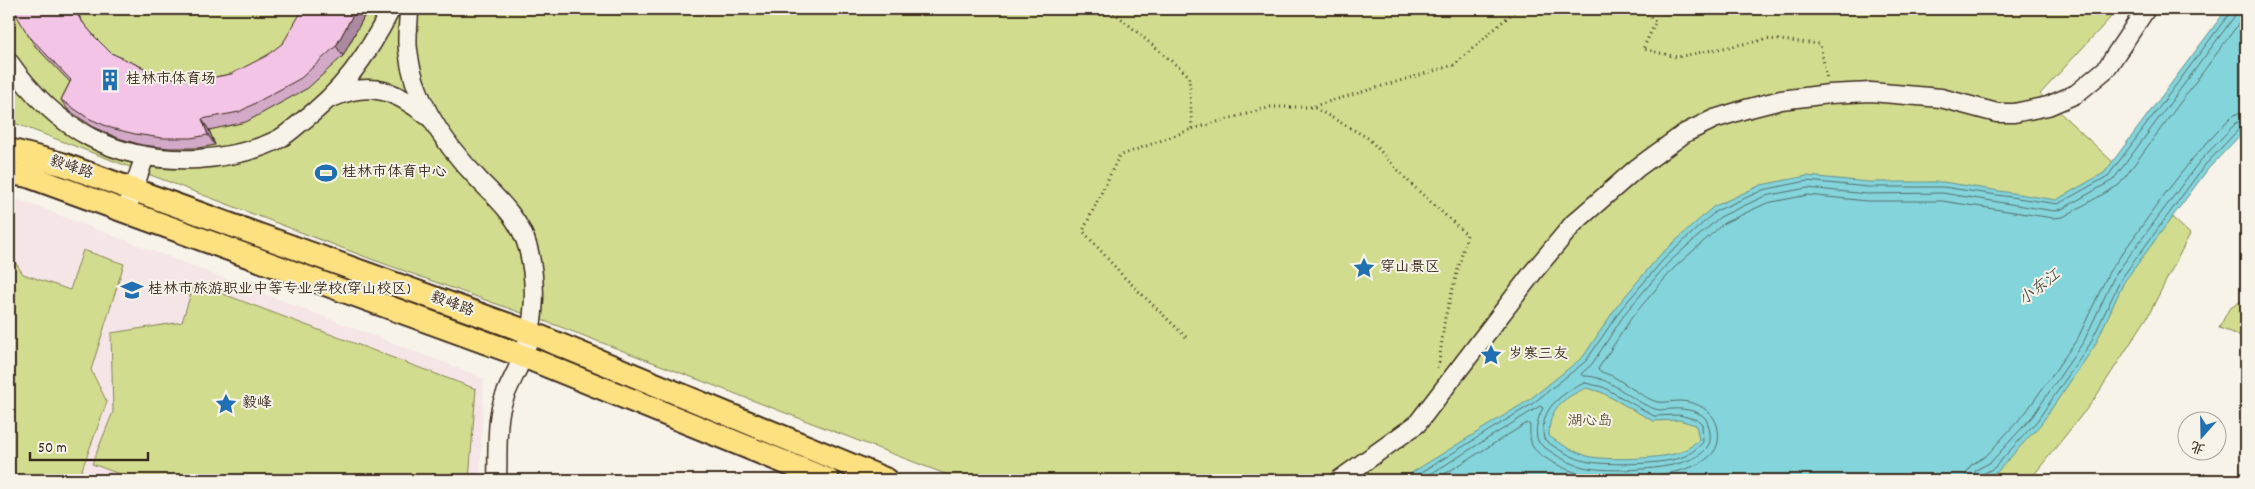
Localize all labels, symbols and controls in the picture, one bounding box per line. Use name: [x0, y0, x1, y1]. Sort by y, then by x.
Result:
building icon: 桂林市体育场: [97, 67, 123, 93]
place label: 桂林市体育场: [126, 69, 216, 91]
street label: 毅峰路: [46, 151, 96, 185]
sports icon: 桂林市体育中心: [313, 160, 339, 186]
place label: 桂林市体育中心: [342, 162, 447, 184]
place icon: 穿山景区: [1351, 255, 1377, 281]
place label: 穿山景区: [1380, 257, 1440, 279]
water label: 小东江: [2014, 264, 2067, 312]
school or university icon: 桂林市旅游职业中等专业学校(穿山校区): [119, 277, 145, 303]
place label: 桂林市旅游职业中等专业学校(穿山校区): [148, 279, 411, 301]
street label: 毅峰路: [427, 287, 477, 323]
place icon: 岁寒三友: [1478, 342, 1504, 368]
place label: 岁寒三友: [1508, 344, 1568, 366]
place icon: 毅峰: [213, 391, 239, 417]
place label: 毅峰: [242, 393, 272, 415]
park label: 湖心岛: [1567, 411, 1613, 433]
north arrow: [2178, 412, 2228, 462]
scale bar: [30, 429, 148, 461]
text: 北: [2188, 435, 2208, 458]
text: 50 m: [38, 438, 67, 460]

